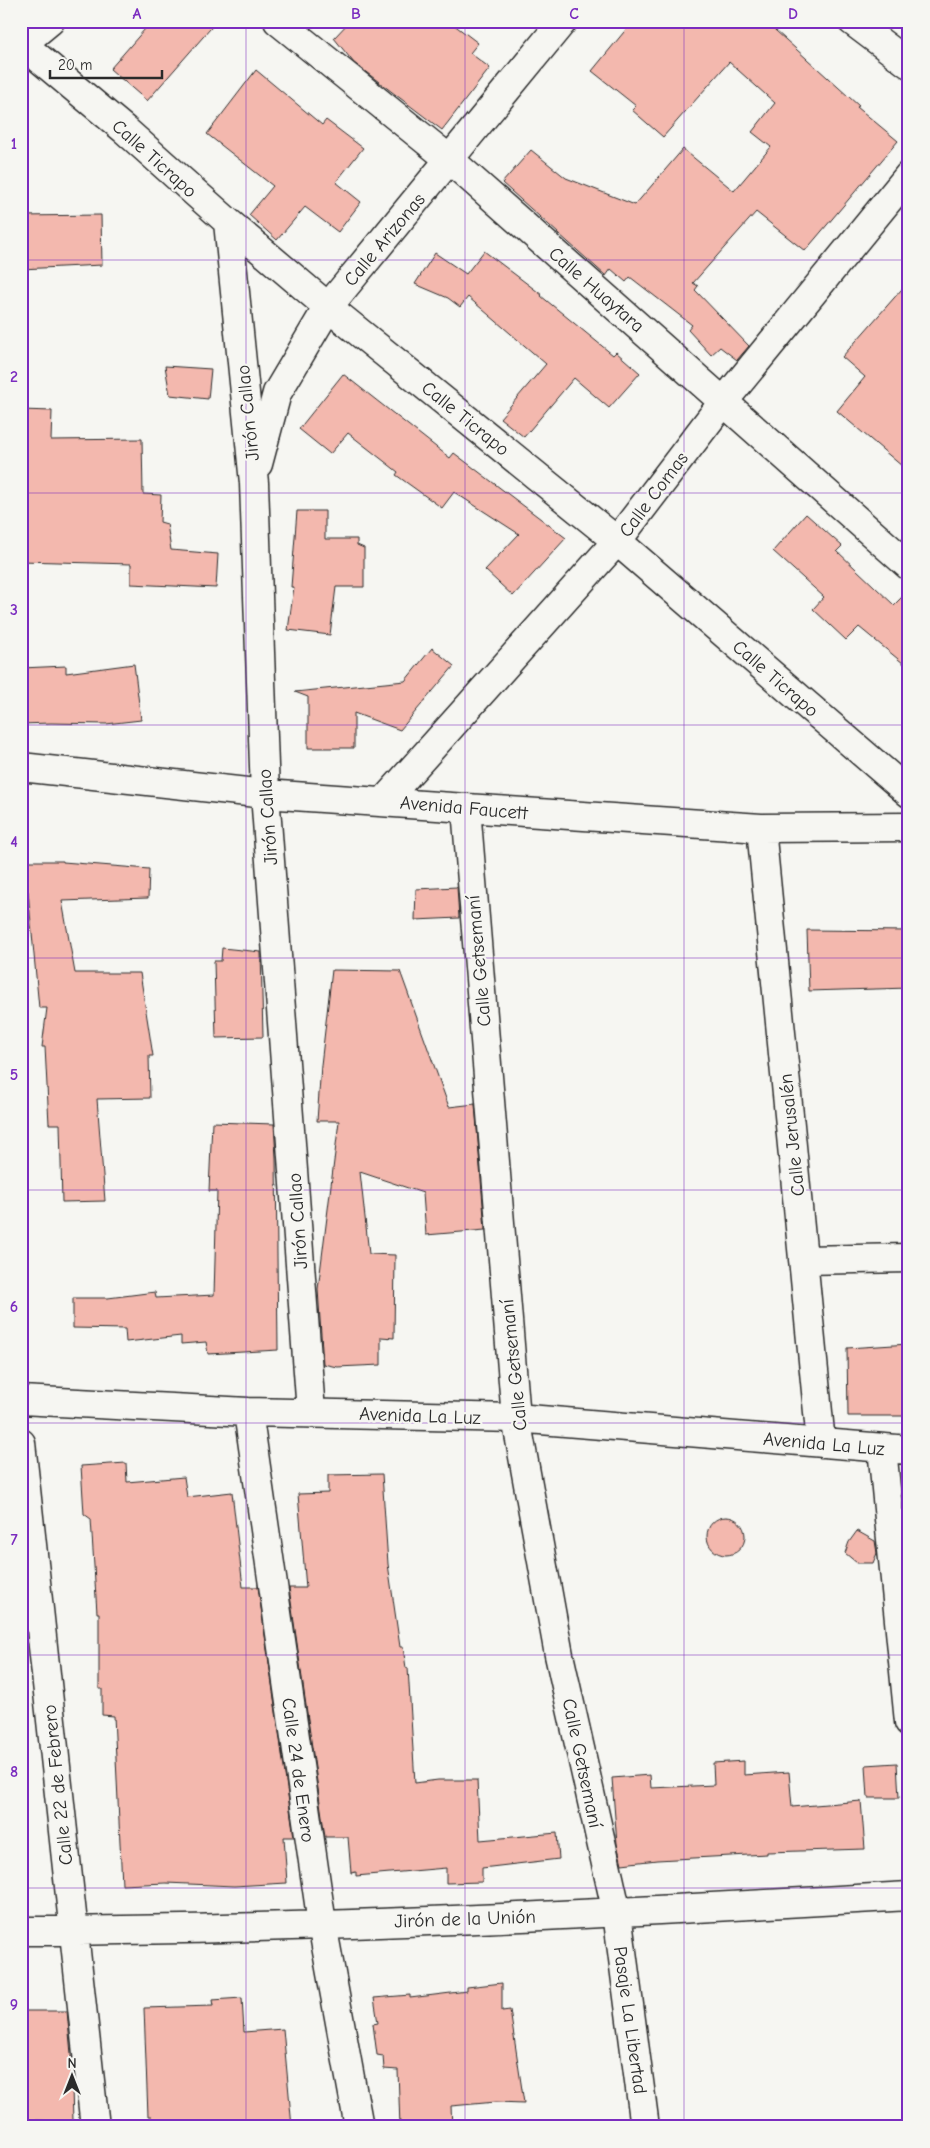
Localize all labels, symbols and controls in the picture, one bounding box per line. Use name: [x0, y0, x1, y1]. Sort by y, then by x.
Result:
text: A: [133, 5, 142, 23]
text: B: [351, 5, 361, 23]
text: C: [569, 5, 579, 23]
text: D: [788, 5, 798, 23]
scale bar: [50, 48, 162, 80]
text: 20 m: [58, 56, 92, 74]
street label: Calle Ticrapo: [108, 115, 201, 202]
text: 1: [11, 135, 17, 153]
street label: Calle Arizonas: [339, 189, 430, 291]
street label: Calle Huaytara: [544, 242, 648, 337]
street label: Jirón Callao: [232, 364, 264, 462]
text: 2: [10, 368, 18, 386]
street label: Calle Ticrapo: [417, 377, 514, 461]
street label: Calle Comas: [615, 448, 693, 541]
text: 3: [10, 601, 18, 619]
street label: Calle Ticrapo: [728, 636, 823, 722]
street label: Jirón Callao: [254, 768, 282, 866]
street label: Avenida Faucett: [399, 791, 529, 825]
text: 4: [10, 833, 18, 851]
street label: Calle Getsemaní: [462, 894, 496, 1028]
text: 5: [10, 1066, 18, 1084]
street label: Calle Jerusalén: [775, 1073, 809, 1197]
street label: Jirón Callao: [284, 1172, 312, 1270]
street label: Calle Getsemaní: [496, 1297, 532, 1432]
text: 6: [10, 1298, 18, 1316]
street label: Avenida La Luz: [359, 1403, 481, 1429]
street label: Avenida La Luz: [762, 1428, 885, 1460]
text: 7: [10, 1531, 18, 1549]
street label: Calle 24 de Enero: [277, 1696, 319, 1844]
street label: Calle Getsemaní: [558, 1696, 607, 1831]
street label: Calle 22 de Febrero: [39, 1704, 77, 1866]
text: 8: [10, 1763, 18, 1781]
street label: Jirón de la Unión: [394, 1906, 536, 1932]
street label: Pasaje La Libertad: [609, 1945, 651, 2095]
text: 9: [10, 1996, 18, 2014]
north arrow: [48, 2050, 98, 2100]
text: N: [67, 2055, 77, 2072]

